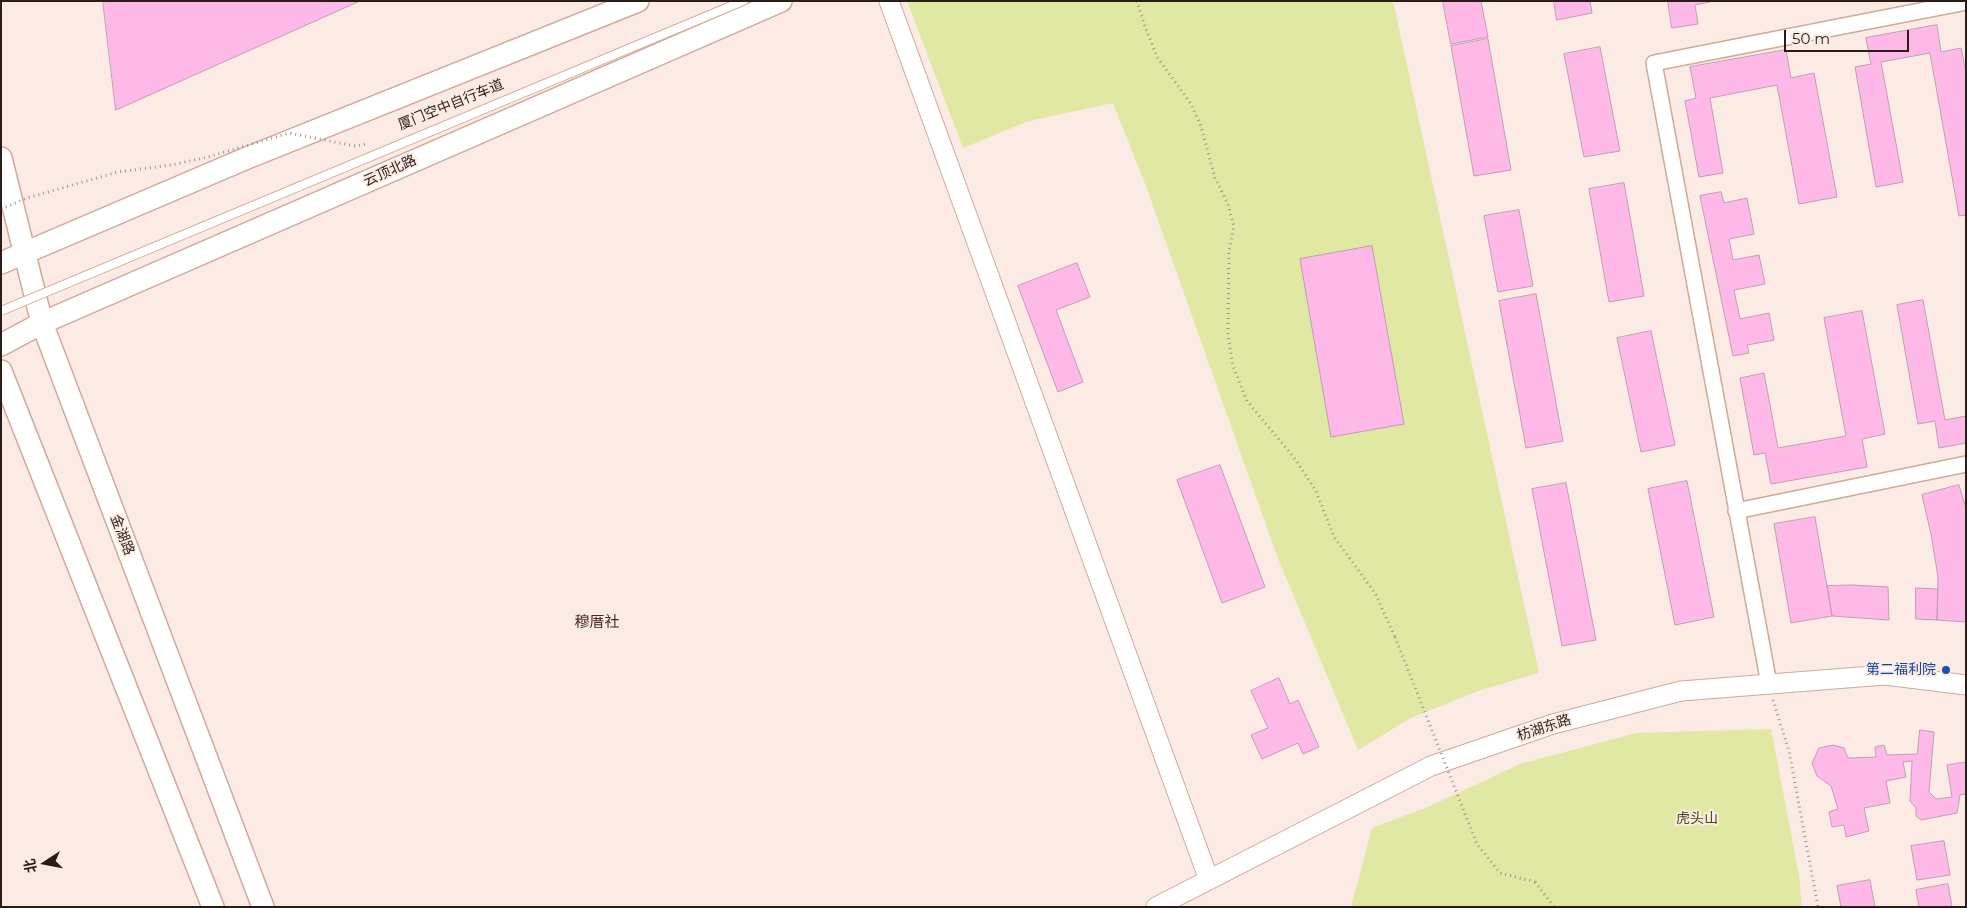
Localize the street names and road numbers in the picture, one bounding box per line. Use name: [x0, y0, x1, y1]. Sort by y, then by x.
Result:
street label: 厦门空中自行车道: [396, 76, 506, 134]
street label: 云顶北路: [361, 152, 419, 190]
street label: 金湖路: [107, 512, 137, 558]
street label: 枋湖东路: [1515, 711, 1573, 745]

